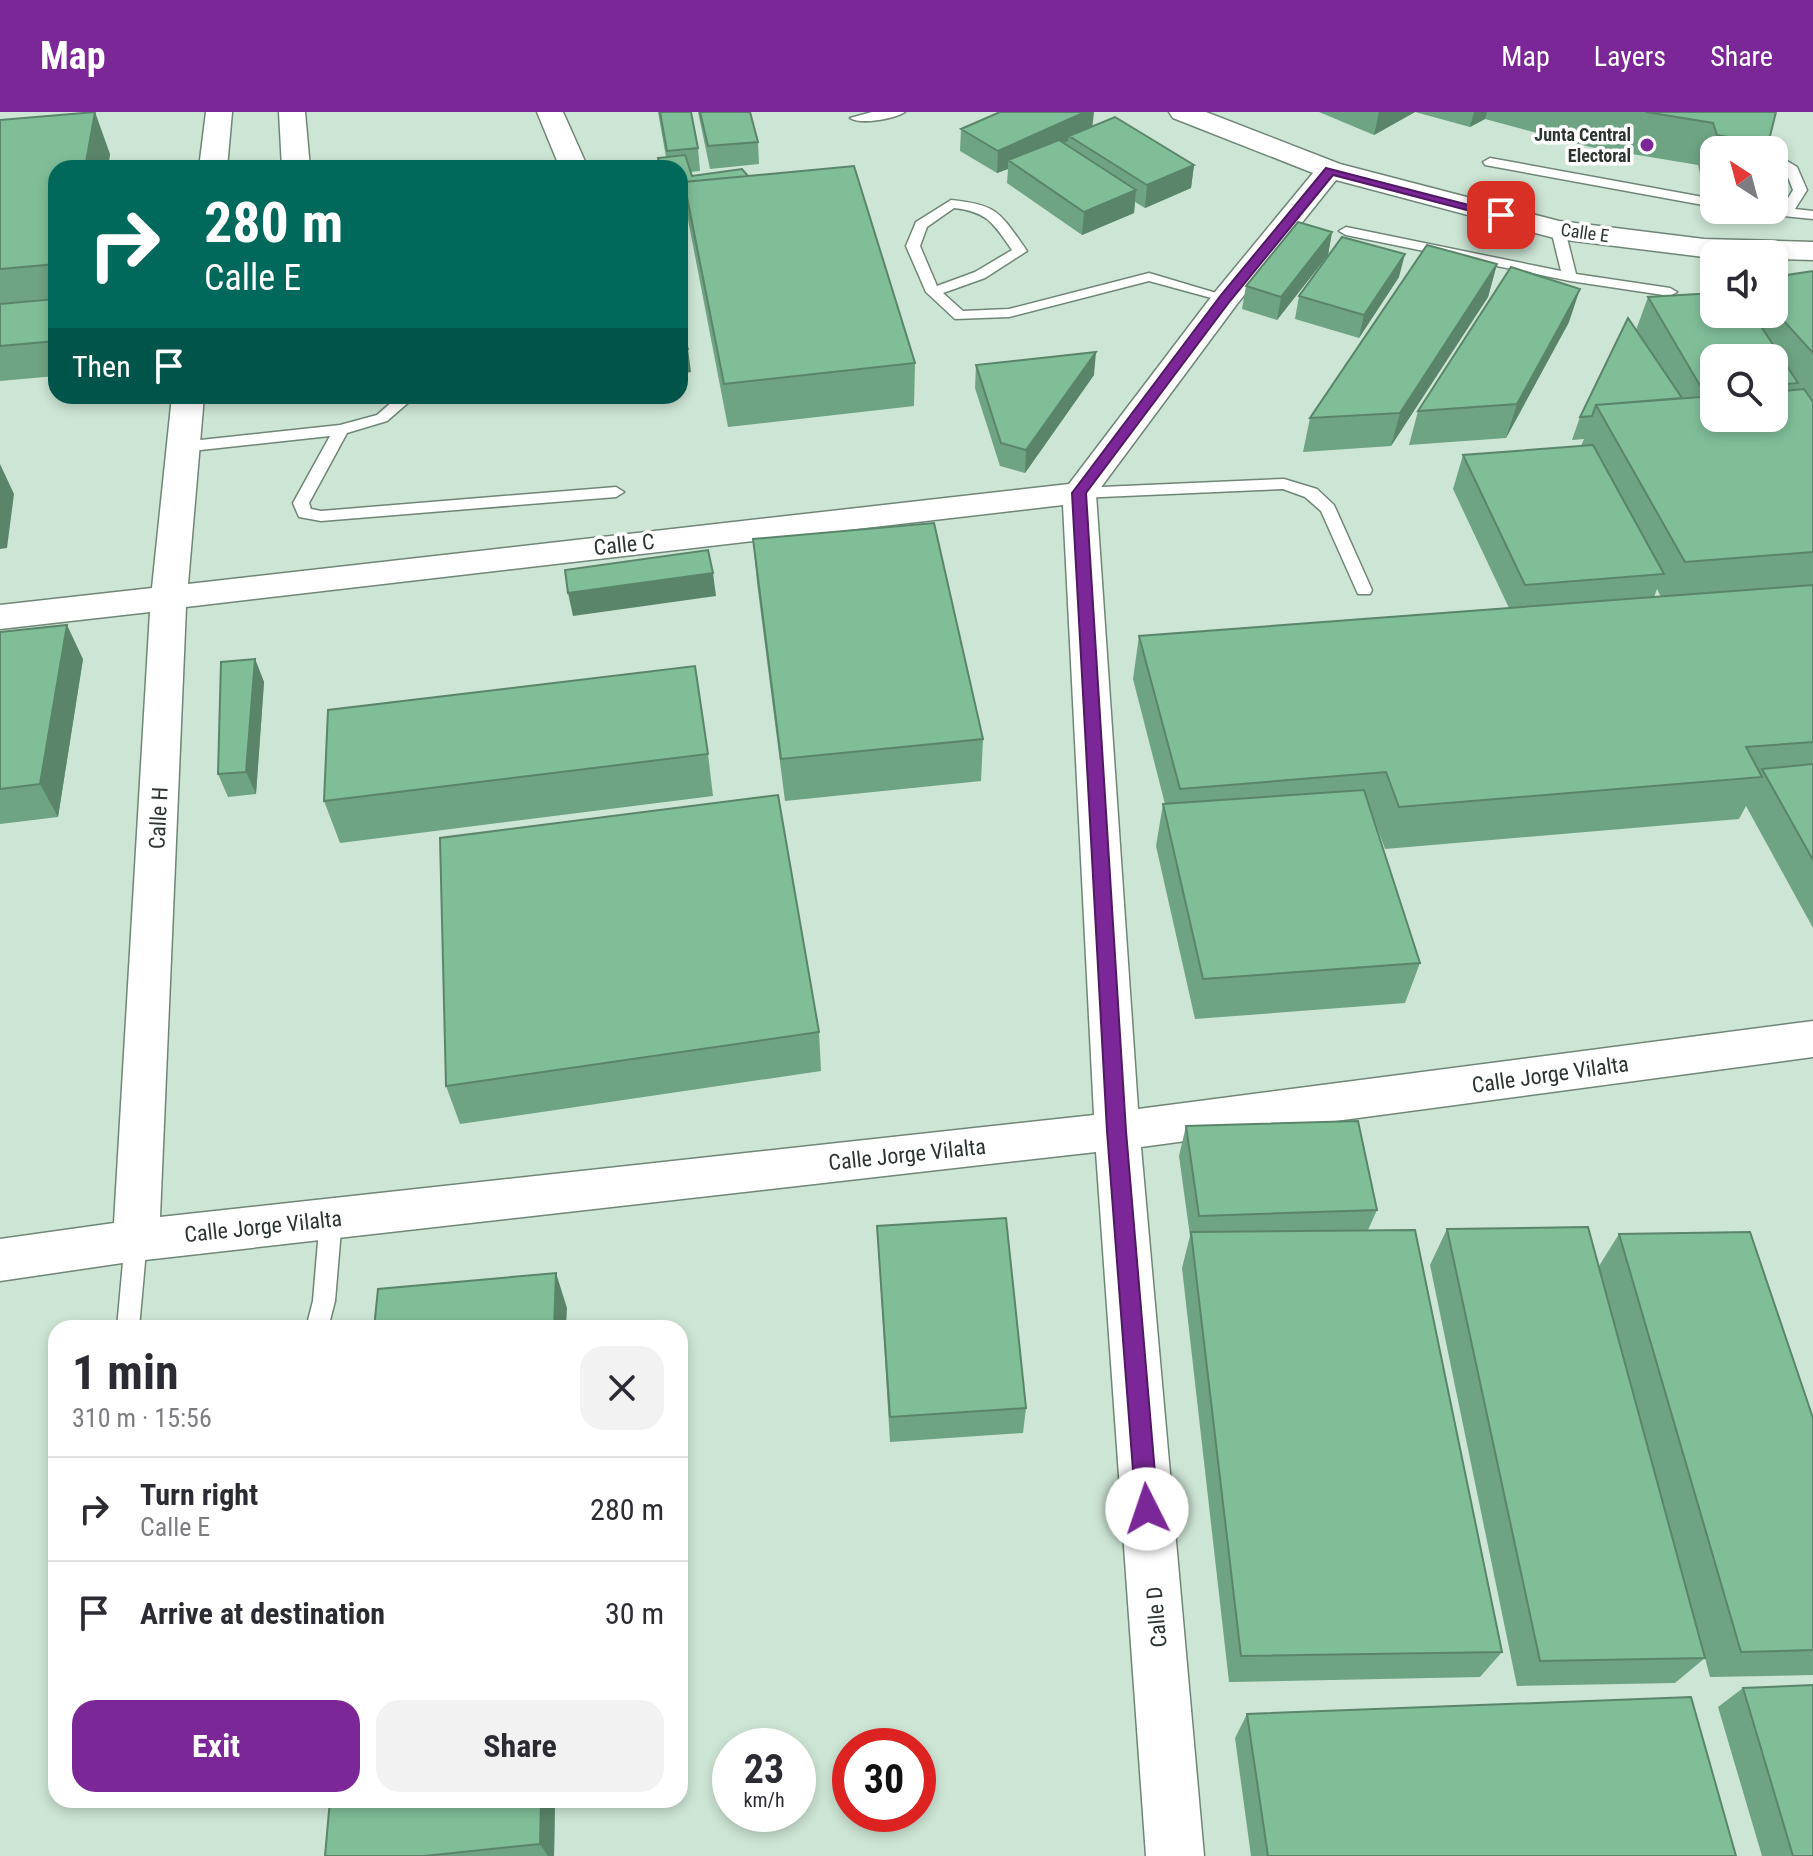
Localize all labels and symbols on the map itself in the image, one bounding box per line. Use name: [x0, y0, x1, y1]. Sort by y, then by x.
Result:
place label: Junta Central Electoral: [1534, 124, 1631, 166]
marker: Junta Central Electoral: [1638, 136, 1656, 154]
north arrow: [1700, 136, 1788, 224]
pin: [1467, 181, 1535, 249]
street label: Calle E: [1560, 219, 1611, 246]
street label: Calle C: [592, 529, 656, 560]
street label: Calle H: [144, 786, 173, 850]
street label: Calle Jorge Vilalta: [1470, 1051, 1630, 1098]
street label: Calle Jorge Vilalta: [827, 1134, 987, 1175]
street label: Calle Jorge Vilalta: [183, 1206, 343, 1247]
position arrow: [1105, 1467, 1189, 1551]
street label: Calle D: [1141, 1585, 1172, 1648]
speed limit sign: 30: [832, 1728, 936, 1832]

